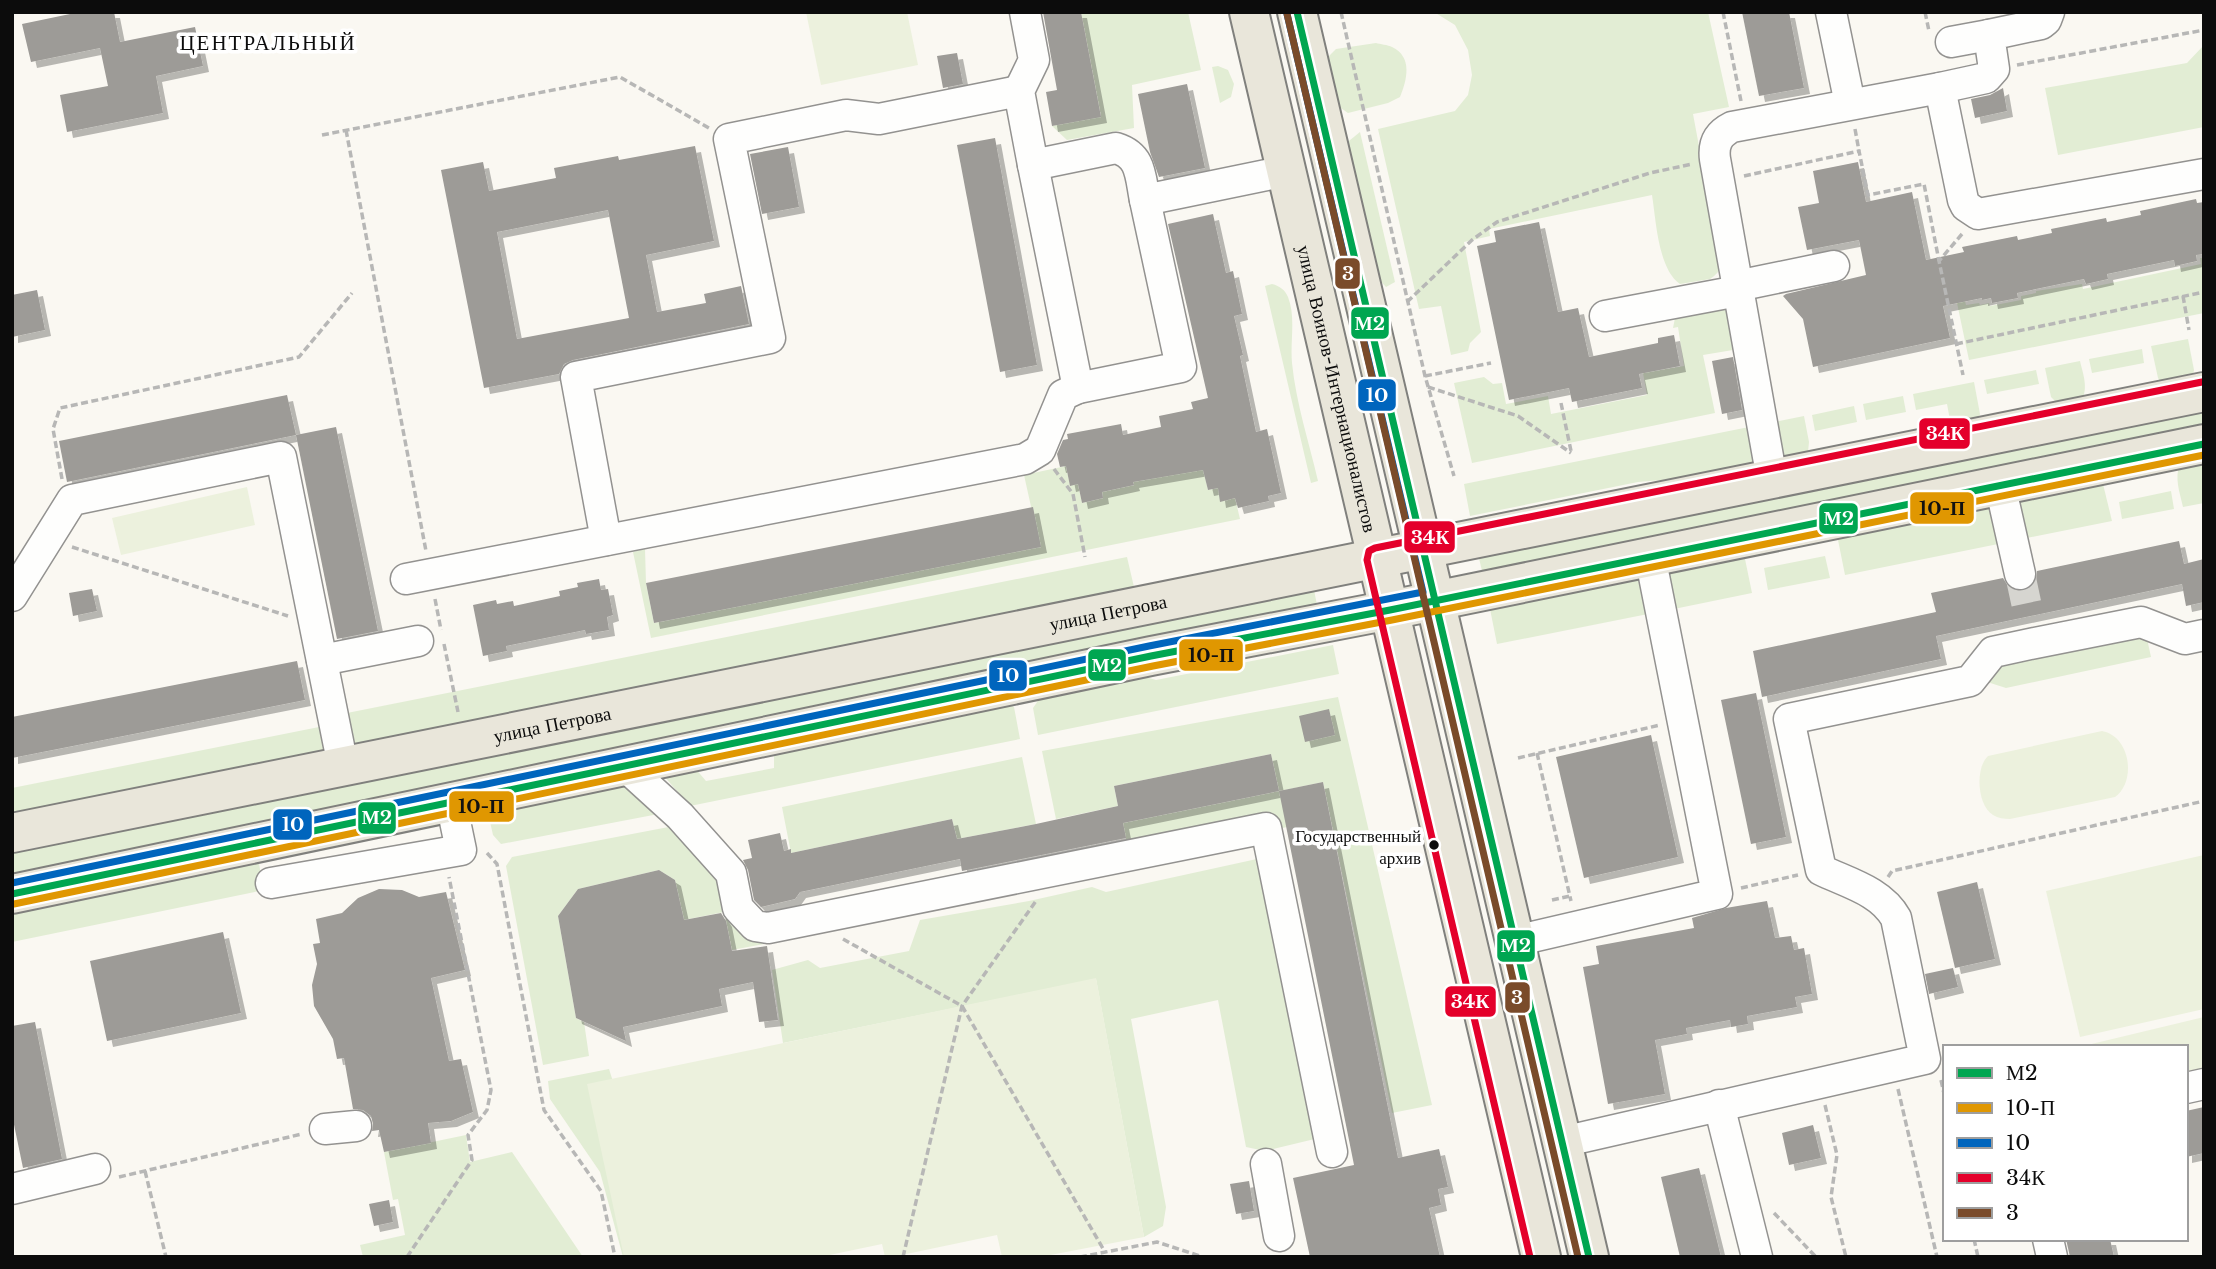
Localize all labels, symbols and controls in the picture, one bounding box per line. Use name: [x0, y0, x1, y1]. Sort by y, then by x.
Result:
district label: ЦЕНТРАЛЬНЫЙ: [179, 30, 357, 56]
street label: улица Воинов-Интернационалистов: [1292, 243, 1382, 535]
line badge: 3: [1334, 257, 1361, 290]
text: 3: [1342, 262, 1354, 285]
line badge: М2: [1350, 306, 1390, 340]
text: М2: [1355, 312, 1385, 335]
line badge: 10: [1357, 378, 1397, 412]
text: 10: [1366, 384, 1388, 407]
line badge: 34К: [1918, 417, 1971, 450]
text: 34К: [1926, 422, 1964, 445]
line badge: 10-П: [1909, 491, 1975, 525]
text: 10-П: [1919, 497, 1965, 520]
line badge: М2: [1818, 502, 1859, 535]
text: М2: [1824, 507, 1854, 530]
line badge: 34К: [1403, 520, 1456, 554]
text: 34К: [1411, 526, 1449, 549]
street label: улица Петрова: [1047, 590, 1169, 636]
line badge: 10-П: [1178, 638, 1244, 672]
text: 10-П: [1188, 644, 1234, 667]
line badge: М2: [1087, 648, 1127, 682]
text: М2: [1092, 654, 1122, 677]
line badge: 10: [988, 659, 1028, 692]
text: 10: [997, 664, 1019, 687]
street label: улица Петрова: [492, 702, 614, 748]
line badge: 10-П: [448, 790, 515, 823]
text: 10-П: [458, 795, 504, 818]
line badge: М2: [357, 801, 397, 835]
text: М2: [362, 806, 392, 829]
line badge: 10: [272, 808, 313, 841]
text: 10: [282, 813, 304, 836]
place label: Государственный архив: [1295, 826, 1421, 869]
marker: Государственный архив: [1427, 838, 1441, 852]
line badge: М2: [1496, 929, 1536, 963]
text: М2: [1501, 934, 1531, 957]
line badge: 3: [1504, 981, 1531, 1014]
line badge: 34К: [1444, 985, 1497, 1018]
text: 3: [1511, 986, 1523, 1009]
text: 34К: [1451, 990, 1489, 1013]
legend: [1943, 1045, 2188, 1241]
text: М2: [2006, 1060, 2038, 1086]
text: 10-П: [2006, 1095, 2055, 1121]
text: 10: [2006, 1130, 2030, 1156]
text: 34К: [2006, 1165, 2046, 1191]
text: 3: [2006, 1200, 2019, 1226]

